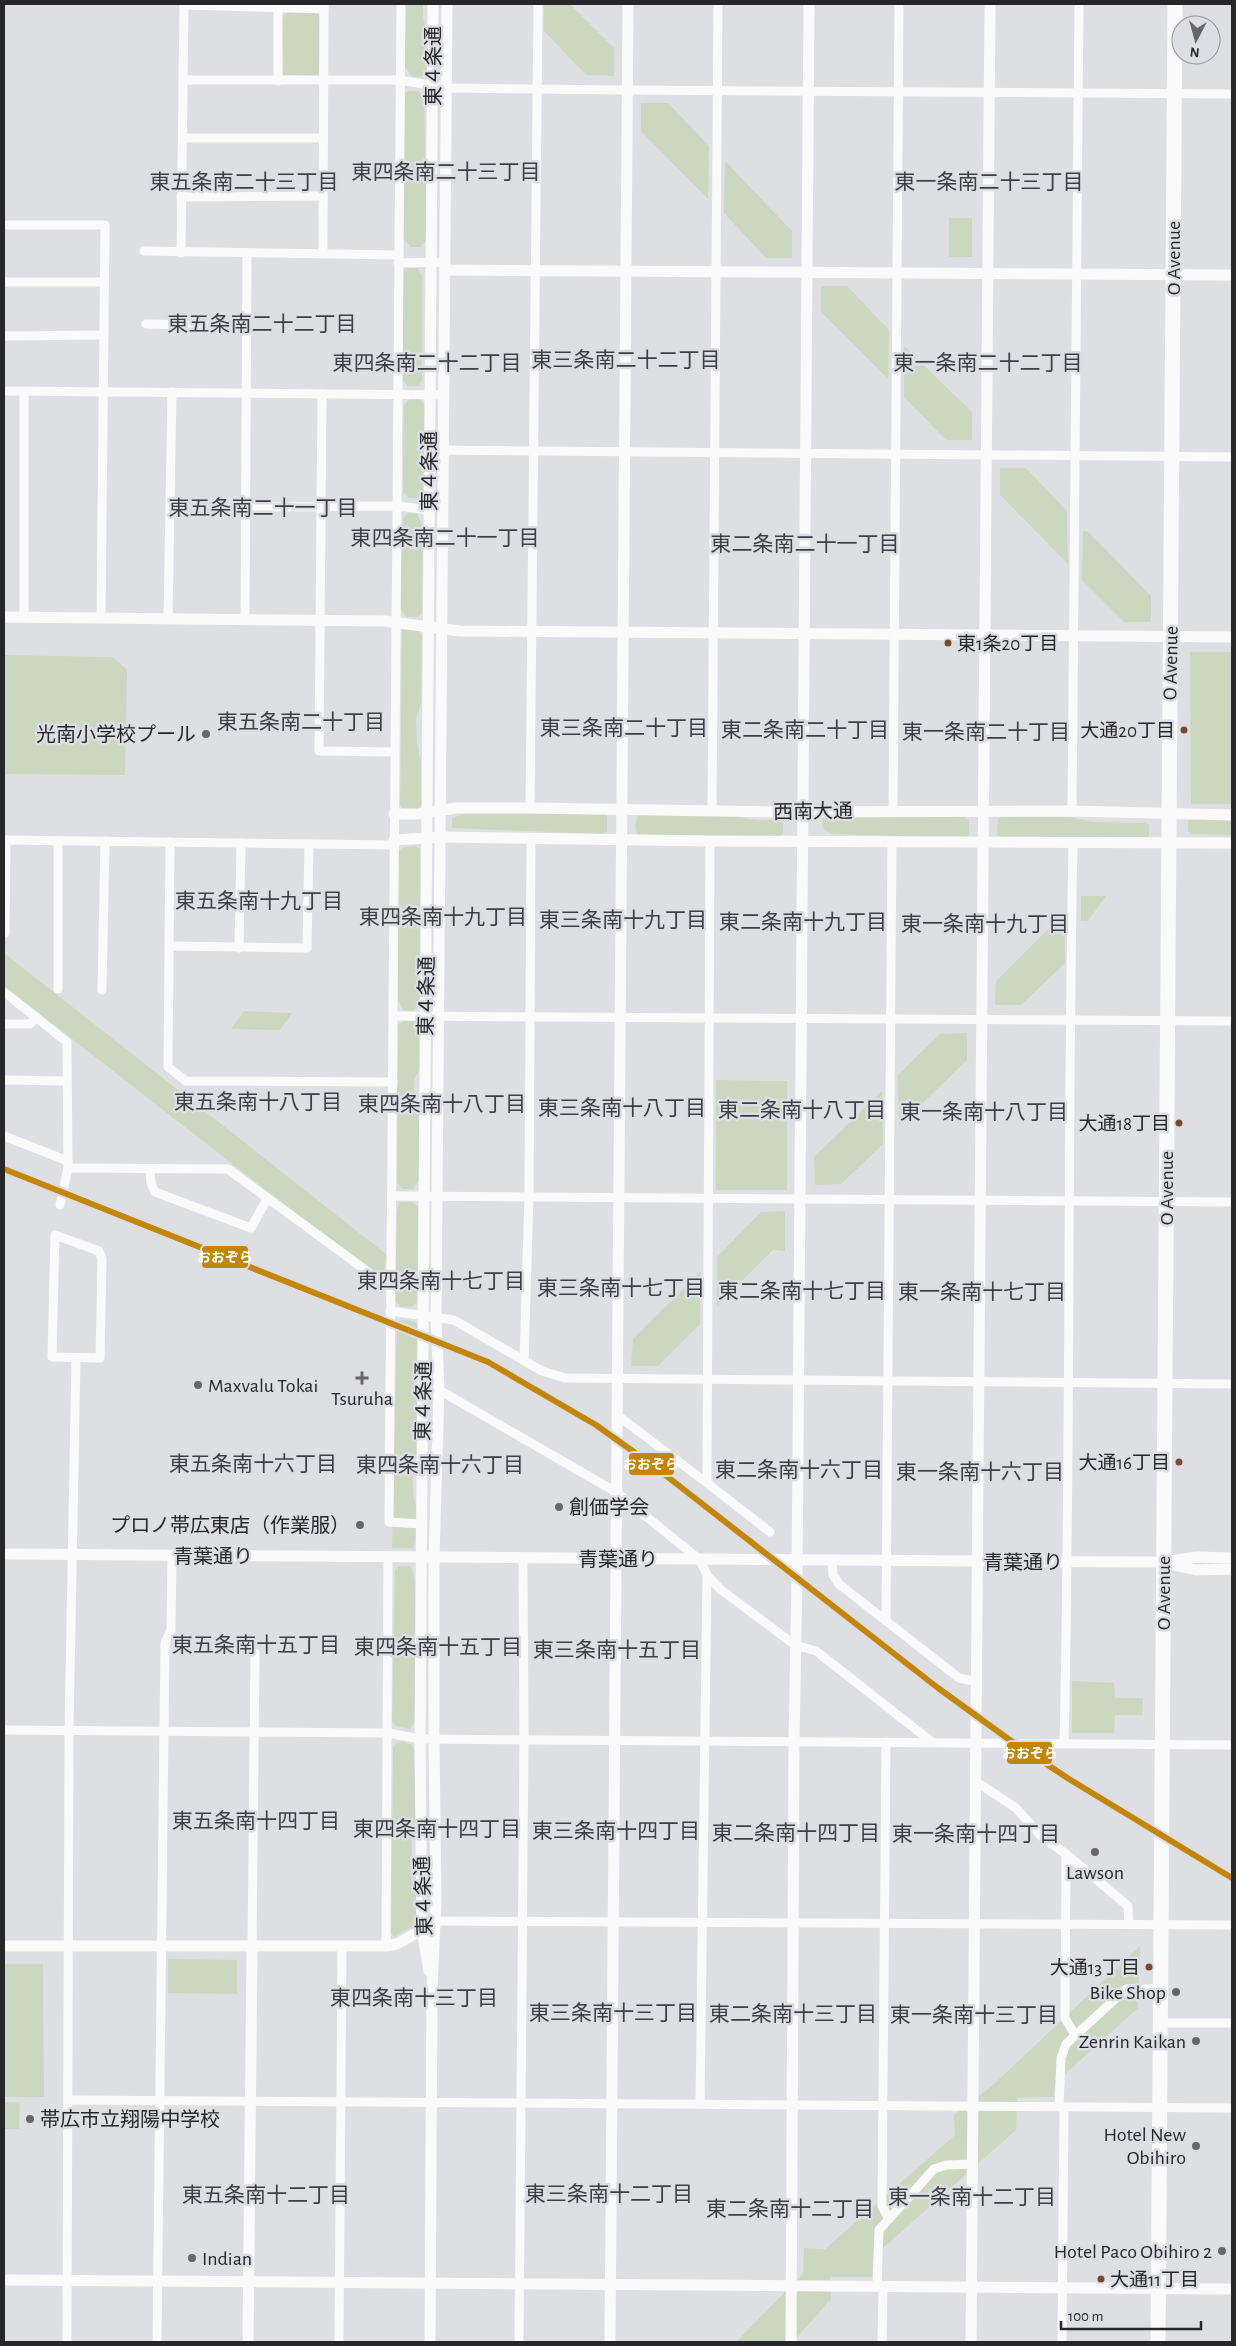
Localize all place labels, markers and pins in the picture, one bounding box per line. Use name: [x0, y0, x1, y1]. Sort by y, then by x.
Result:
place label: 東1条20丁目: [957, 634, 1058, 654]
marker: 東1条20丁目: [943, 638, 953, 648]
place label: 大通20丁目: [1080, 721, 1175, 741]
place label: 光南小学校プール: [36, 724, 196, 745]
marker: 大通20丁目: [1179, 725, 1189, 735]
marker: 光南小学校プール: [200, 728, 212, 740]
place label: 大通18丁目: [1078, 1114, 1170, 1134]
marker: 大通18丁目: [1174, 1118, 1184, 1128]
marker: Tsuruha: [356, 1372, 368, 1384]
place label: Maxvalu Tokai: [208, 1376, 318, 1396]
marker: Maxvalu Tokai: [192, 1379, 204, 1391]
place label: Tsuruha: [331, 1389, 393, 1409]
place label: 大通16丁目: [1079, 1453, 1170, 1473]
marker: 大通16丁目: [1174, 1457, 1184, 1467]
place label: 創価学会: [569, 1497, 649, 1518]
marker: 創価学会: [553, 1501, 565, 1513]
place label: プロノ帯広東店（作業服）: [110, 1514, 350, 1536]
marker: プロノ帯広東店（作業服）: [354, 1519, 366, 1531]
marker: Lawson: [1089, 1846, 1101, 1858]
place label: Lawson: [1066, 1863, 1124, 1883]
place label: 大通13丁目: [1050, 1958, 1140, 1978]
marker: 大通13丁目: [1144, 1962, 1154, 1972]
place label: Bike Shop: [1089, 1983, 1166, 2003]
marker: Bike Shop: [1170, 1986, 1182, 1998]
place label: Zenrin Kaikan: [1079, 2032, 1186, 2052]
marker: Zenrin Kaikan: [1190, 2035, 1202, 2047]
place label: 帯広市立翔陽中学校: [40, 2108, 220, 2130]
marker: 帯広市立翔陽中学校: [24, 2113, 36, 2125]
place label: Hotel New Obihiro: [1103, 2125, 1187, 2168]
marker: Hotel New Obihiro: [1190, 2140, 1202, 2152]
place label: Hotel Paco Obihiro 2: [1054, 2242, 1212, 2262]
marker: Hotel Paco Obihiro 2: [1216, 2245, 1228, 2257]
place label: Indian: [202, 2249, 252, 2269]
marker: Indian: [186, 2252, 198, 2264]
place label: 大通11丁目: [1110, 2270, 1199, 2290]
marker: 大通11丁目: [1096, 2274, 1106, 2284]

